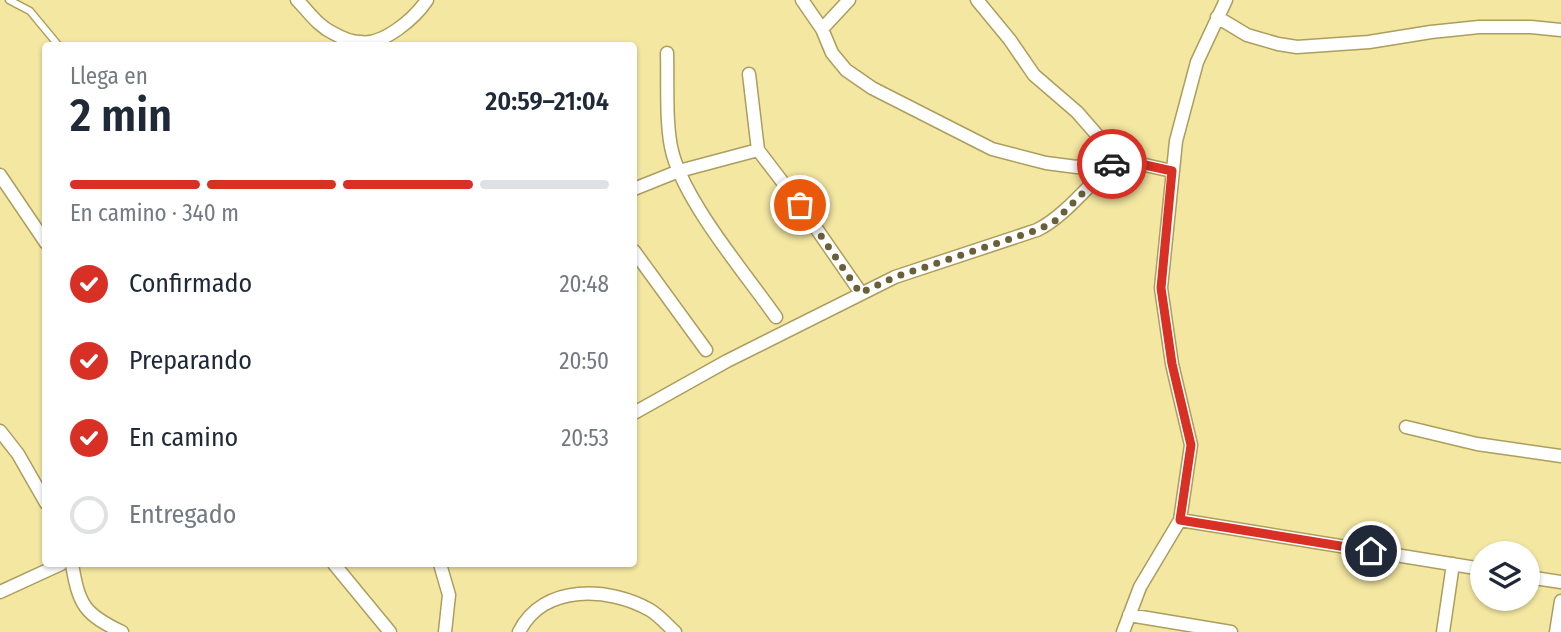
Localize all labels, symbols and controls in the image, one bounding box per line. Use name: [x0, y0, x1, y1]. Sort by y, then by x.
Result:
text: Llega en: [70, 62, 148, 90]
text: 20:59–21:04: [485, 86, 609, 117]
text: 2 min: [70, 88, 172, 143]
courier: [1077, 129, 1147, 199]
icon: car: [1093, 145, 1131, 183]
pin: [770, 175, 830, 235]
icon: bag: [781, 186, 819, 224]
text: En camino · 340 m: [70, 199, 239, 227]
icon: check: [70, 265, 108, 303]
text: Confirmado: [129, 268, 252, 299]
text: 20:48: [559, 270, 609, 298]
icon: check: [70, 342, 108, 380]
text: Preparando: [129, 345, 252, 376]
text: 20:50: [559, 347, 609, 375]
icon: check: [70, 419, 108, 457]
text: En camino: [129, 422, 238, 453]
text: 20:53: [561, 424, 609, 452]
text: Entregado: [129, 499, 236, 530]
pin: [1341, 521, 1401, 581]
icon: home: [1352, 532, 1390, 570]
map controls: [1470, 541, 1540, 611]
button: layers: [1470, 541, 1540, 611]

